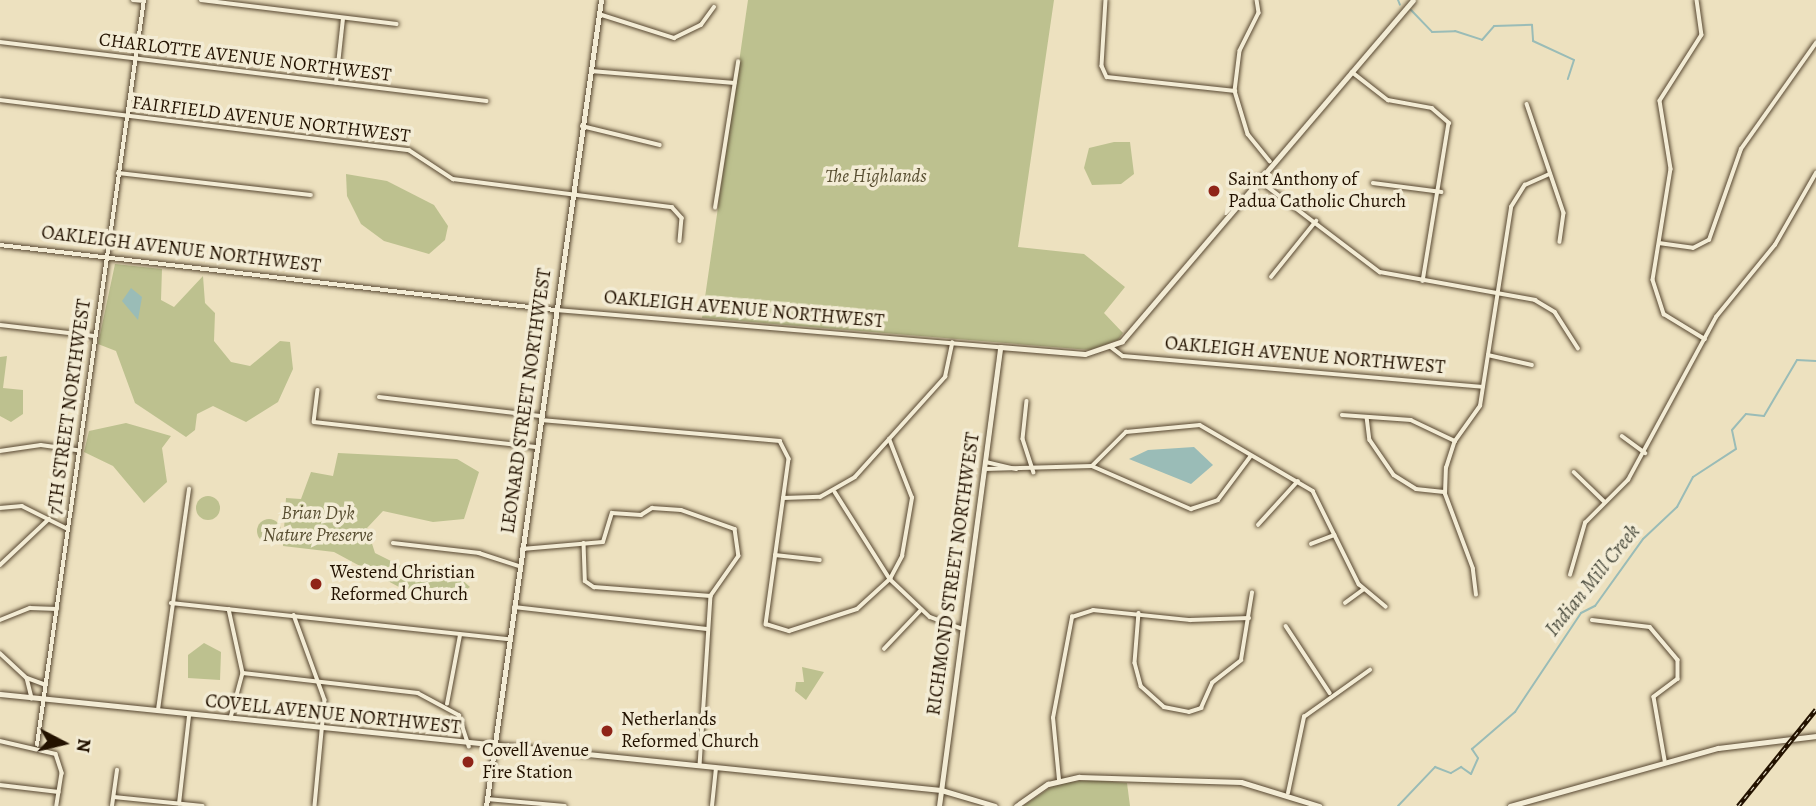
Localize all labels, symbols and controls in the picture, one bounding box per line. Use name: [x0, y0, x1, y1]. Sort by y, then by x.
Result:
street label: CHARLOTTE AVENUE NORTHWEST: [97, 29, 393, 87]
street label: FAIRFIELD AVENUE NORTHWEST: [130, 92, 412, 148]
park label: The Highlands: [825, 166, 927, 188]
place label: Saint Anthony of Padua Catholic Church: [1228, 169, 1406, 213]
marker: Saint Anthony of Padua Catholic Church: [1206, 183, 1222, 199]
street label: OAKLEIGH AVENUE NORTHWEST: [40, 222, 322, 278]
street label: LEONARD STREET NORTHWEST: [497, 267, 557, 535]
street label: OAKLEIGH AVENUE NORTHWEST: [603, 286, 885, 334]
street label: 7TH STREET NORTHWEST: [44, 298, 96, 516]
street label: OAKLEIGH AVENUE NORTHWEST: [1164, 332, 1446, 380]
street label: RICHMOND STREET NORTHWEST: [923, 431, 985, 717]
park label: Brian Dyk Nature Preserve: [263, 503, 373, 547]
water label: Indian Mill Creek: [1539, 519, 1645, 641]
place label: Westend Christian Reformed Church: [330, 562, 475, 606]
marker: Westend Christian Reformed Church: [308, 576, 324, 592]
street label: COVELL AVENUE NORTHWEST: [204, 690, 462, 740]
north arrow: [28, 708, 98, 778]
place label: Netherlands Reformed Church: [621, 709, 759, 753]
marker: Netherlands Reformed Church: [599, 723, 615, 739]
text: N: [70, 737, 98, 754]
place label: Covell Avenue Fire Station: [482, 740, 589, 784]
marker: Covell Avenue Fire Station: [460, 754, 476, 770]

